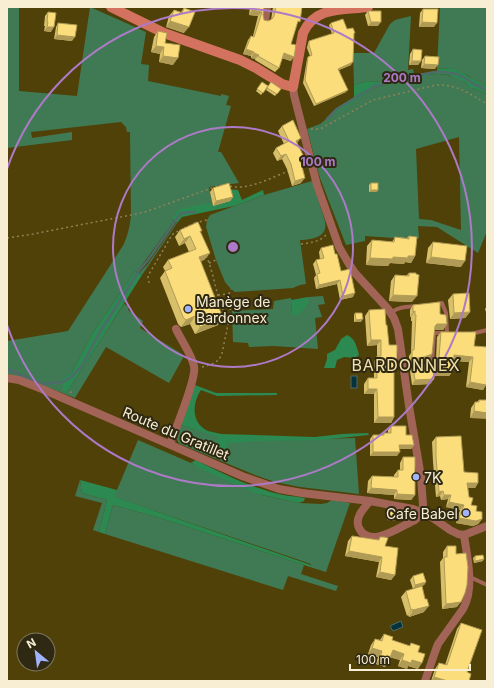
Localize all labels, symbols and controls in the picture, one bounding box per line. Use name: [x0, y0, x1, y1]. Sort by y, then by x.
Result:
text: 200 m: [383, 70, 421, 85]
text: 100 m: [300, 154, 336, 169]
centre of rings: [226, 240, 240, 254]
place label: Manège de Bardonnex: [196, 293, 270, 326]
marker: Manège de Bardonnex: [183, 304, 193, 314]
district label: BARDONNEX: [351, 355, 461, 375]
street label: Route du Gratillet: [120, 403, 232, 463]
place label: 7K: [424, 469, 442, 486]
marker: 7K: [411, 472, 421, 482]
place label: Cafe Babel: [386, 505, 458, 522]
marker: Cafe Babel: [461, 508, 471, 518]
north arrow: [16, 632, 56, 672]
text: N: [24, 635, 38, 651]
scale bar: [350, 646, 470, 672]
text: 100 m: [356, 652, 390, 667]

